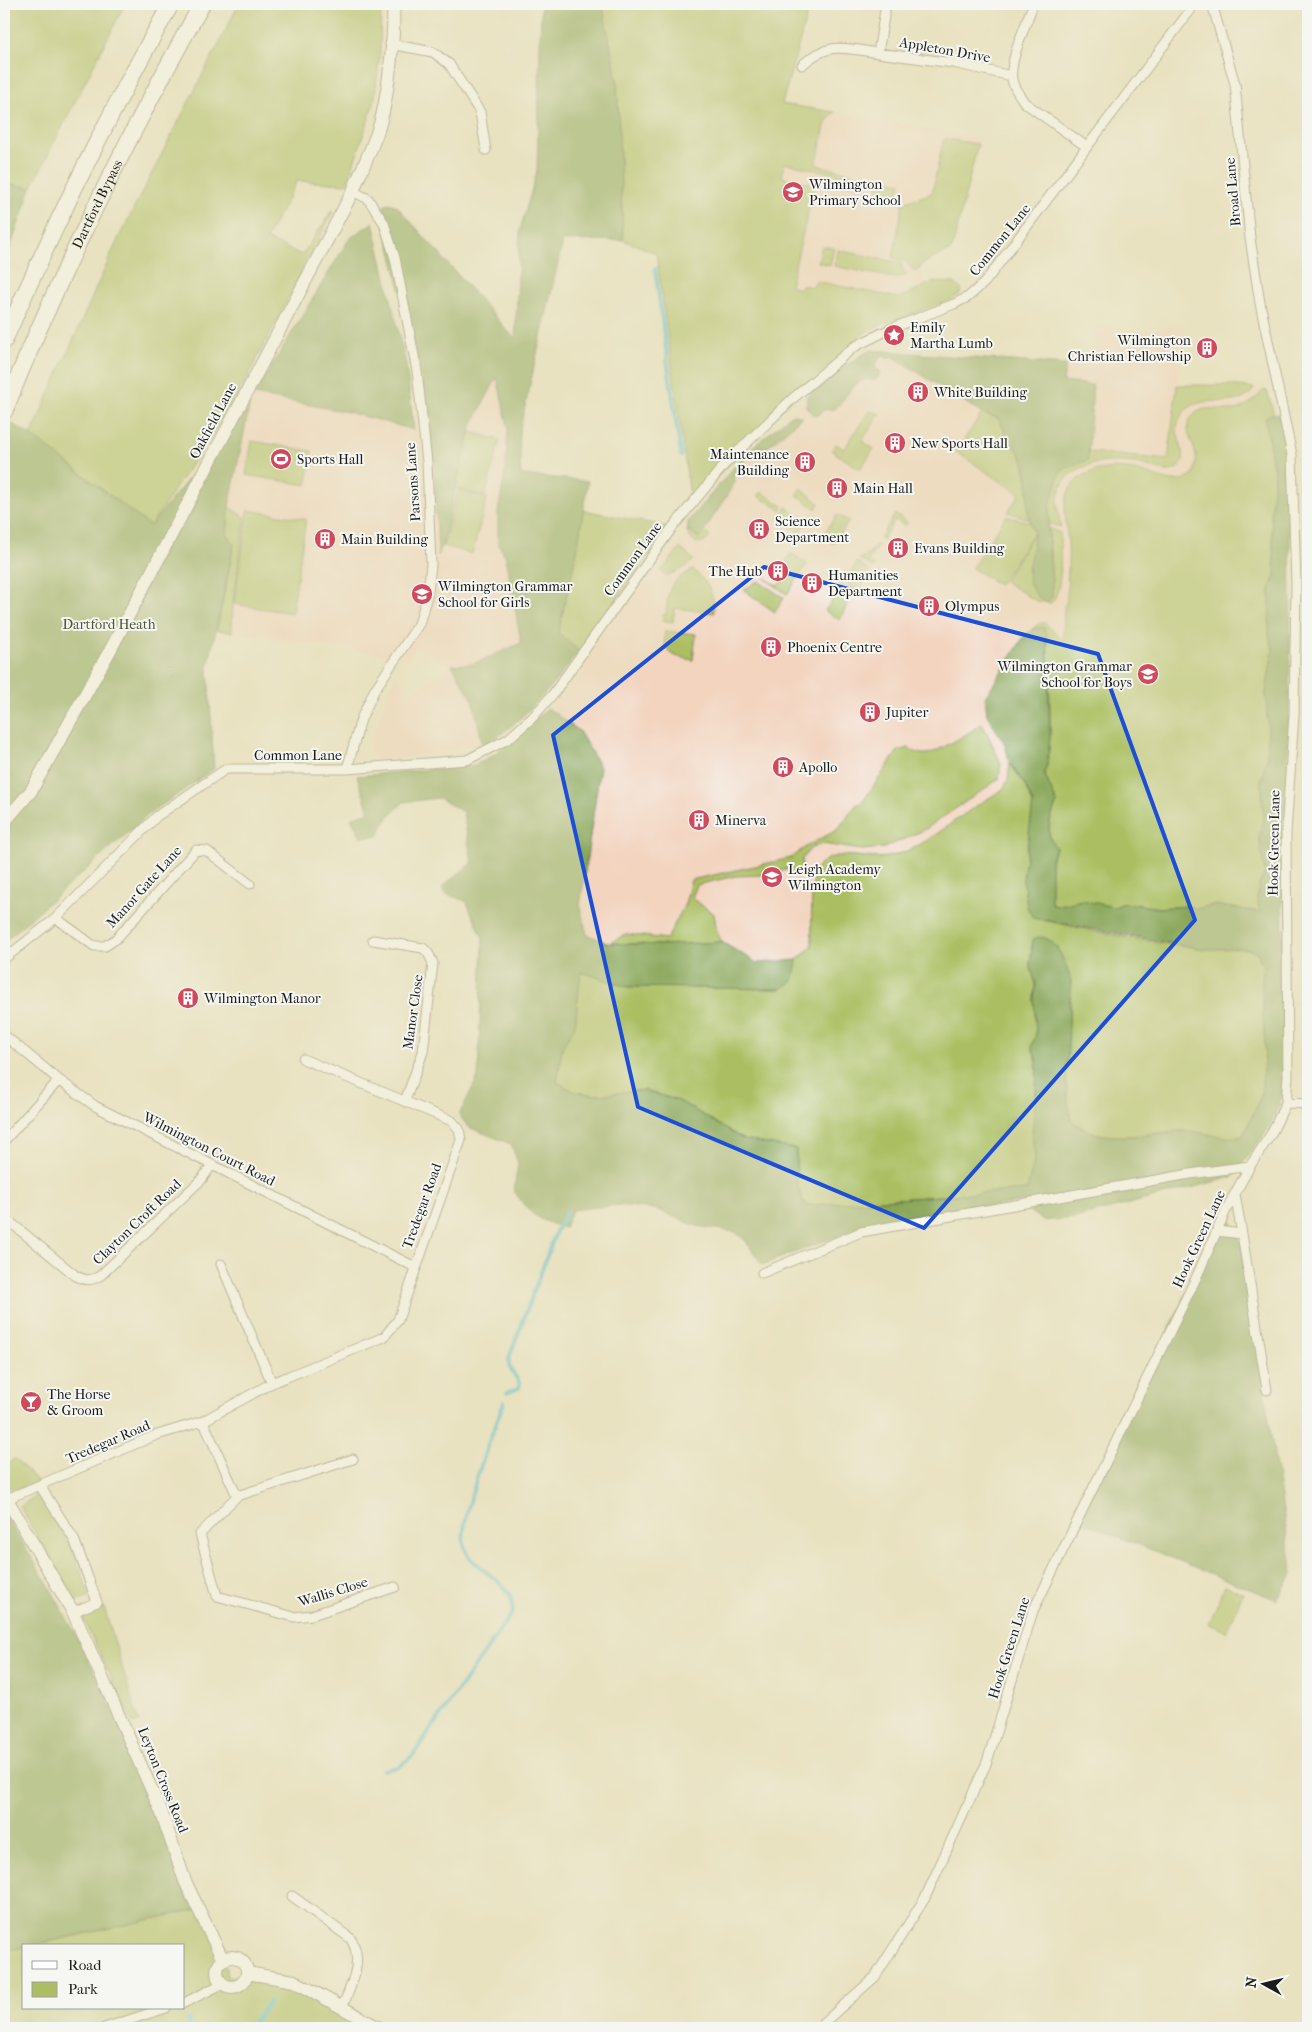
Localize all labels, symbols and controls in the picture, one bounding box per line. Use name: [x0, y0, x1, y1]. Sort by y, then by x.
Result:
street label: Appleton Drive: [897, 33, 992, 66]
street label: Dartford Bypass: [68, 157, 126, 251]
street label: Broad Lane: [1222, 157, 1244, 227]
place label: Wilmington Primary School: [808, 176, 901, 209]
school or university icon: Wilmington Primary School: [781, 180, 805, 204]
street label: Common Lane: [966, 200, 1034, 279]
place label: Emily Martha Lumb: [910, 319, 993, 352]
place icon: Emily Martha Lumb: [882, 323, 906, 347]
place label: Wilmington Christian Fellowship: [1068, 332, 1191, 365]
building icon: Wilmington Christian Fellowship: [1195, 336, 1219, 360]
street label: Oakfield Lane: [186, 380, 240, 462]
building icon: White Building: [906, 380, 930, 404]
place label: White Building: [933, 384, 1027, 401]
building icon: New Sports Hall: [883, 431, 907, 455]
place label: New Sports Hall: [911, 435, 1008, 452]
street label: Parsons Lane: [402, 442, 424, 522]
place label: Maintenance Building: [710, 446, 790, 479]
sports icon: Sports Hall: [269, 447, 293, 471]
building icon: Maintenance Building: [793, 450, 817, 474]
place label: Sports Hall: [297, 451, 363, 468]
building icon: Main Hall: [825, 476, 849, 500]
place label: Main Hall: [853, 480, 913, 497]
place label: Science Department: [775, 513, 849, 546]
building icon: Science Department: [747, 517, 771, 541]
street label: Common Lane: [600, 518, 666, 599]
building icon: Main Building: [313, 527, 337, 551]
place label: Main Building: [341, 531, 428, 548]
building icon: Evans Building: [886, 536, 910, 560]
place label: Evans Building: [914, 540, 1005, 557]
building icon: The Hub: [766, 559, 790, 583]
place label: The Hub: [708, 563, 762, 580]
place label: Humanities Department: [828, 567, 902, 600]
building icon: Humanities Department: [800, 571, 824, 595]
place label: Wilmington Grammar School for Girls: [437, 578, 572, 611]
school or university icon: Wilmington Grammar School for Girls: [410, 582, 434, 606]
building icon: Olympus: [917, 594, 941, 618]
place label: Olympus: [945, 598, 999, 615]
park label: Dartford Heath: [62, 616, 156, 633]
building icon: Phoenix Centre: [759, 635, 783, 659]
place label: Phoenix Centre: [787, 639, 882, 656]
place label: Wilmington Grammar School for Boys: [997, 658, 1132, 691]
school or university icon: Wilmington Grammar School for Boys: [1136, 662, 1160, 686]
building icon: Jupiter: [858, 700, 882, 724]
place label: Jupiter: [885, 704, 928, 721]
street label: Common Lane: [254, 747, 342, 764]
building icon: Apollo: [771, 755, 795, 779]
place label: Apollo: [798, 759, 837, 776]
street label: Hook Green Lane: [1265, 790, 1283, 896]
building icon: Minerva: [687, 808, 711, 832]
place label: Minerva: [715, 812, 767, 829]
street label: Manor Gate Lane: [103, 842, 185, 932]
place label: Leigh Academy Wilmington: [787, 861, 881, 894]
school or university icon: Leigh Academy Wilmington: [760, 865, 784, 889]
street label: Manor Close: [399, 973, 427, 1051]
building icon: Wilmington Manor: [176, 986, 200, 1010]
place label: Wilmington Manor: [203, 990, 321, 1007]
street label: Wilmington Court Road: [139, 1108, 278, 1190]
street label: Tredegar Road: [399, 1161, 445, 1251]
street label: Clayton Croft Road: [89, 1175, 185, 1268]
street label: Hook Green Lane: [1169, 1187, 1229, 1291]
place label: The Horse & Groom: [47, 1386, 110, 1419]
bar icon: The Horse & Groom: [19, 1390, 43, 1414]
street label: Tredegar Road: [63, 1416, 153, 1467]
street label: Wallis Close: [295, 1573, 370, 1611]
street label: Hook Green Lane: [985, 1595, 1033, 1701]
street label: Leyton Cross Road: [134, 1725, 192, 1836]
legend: [22, 1944, 185, 2010]
text: Road: [68, 1956, 102, 1974]
north arrow: [1240, 1960, 1290, 2010]
text: N: [1242, 1975, 1261, 1989]
text: Park: [68, 1980, 98, 1998]

